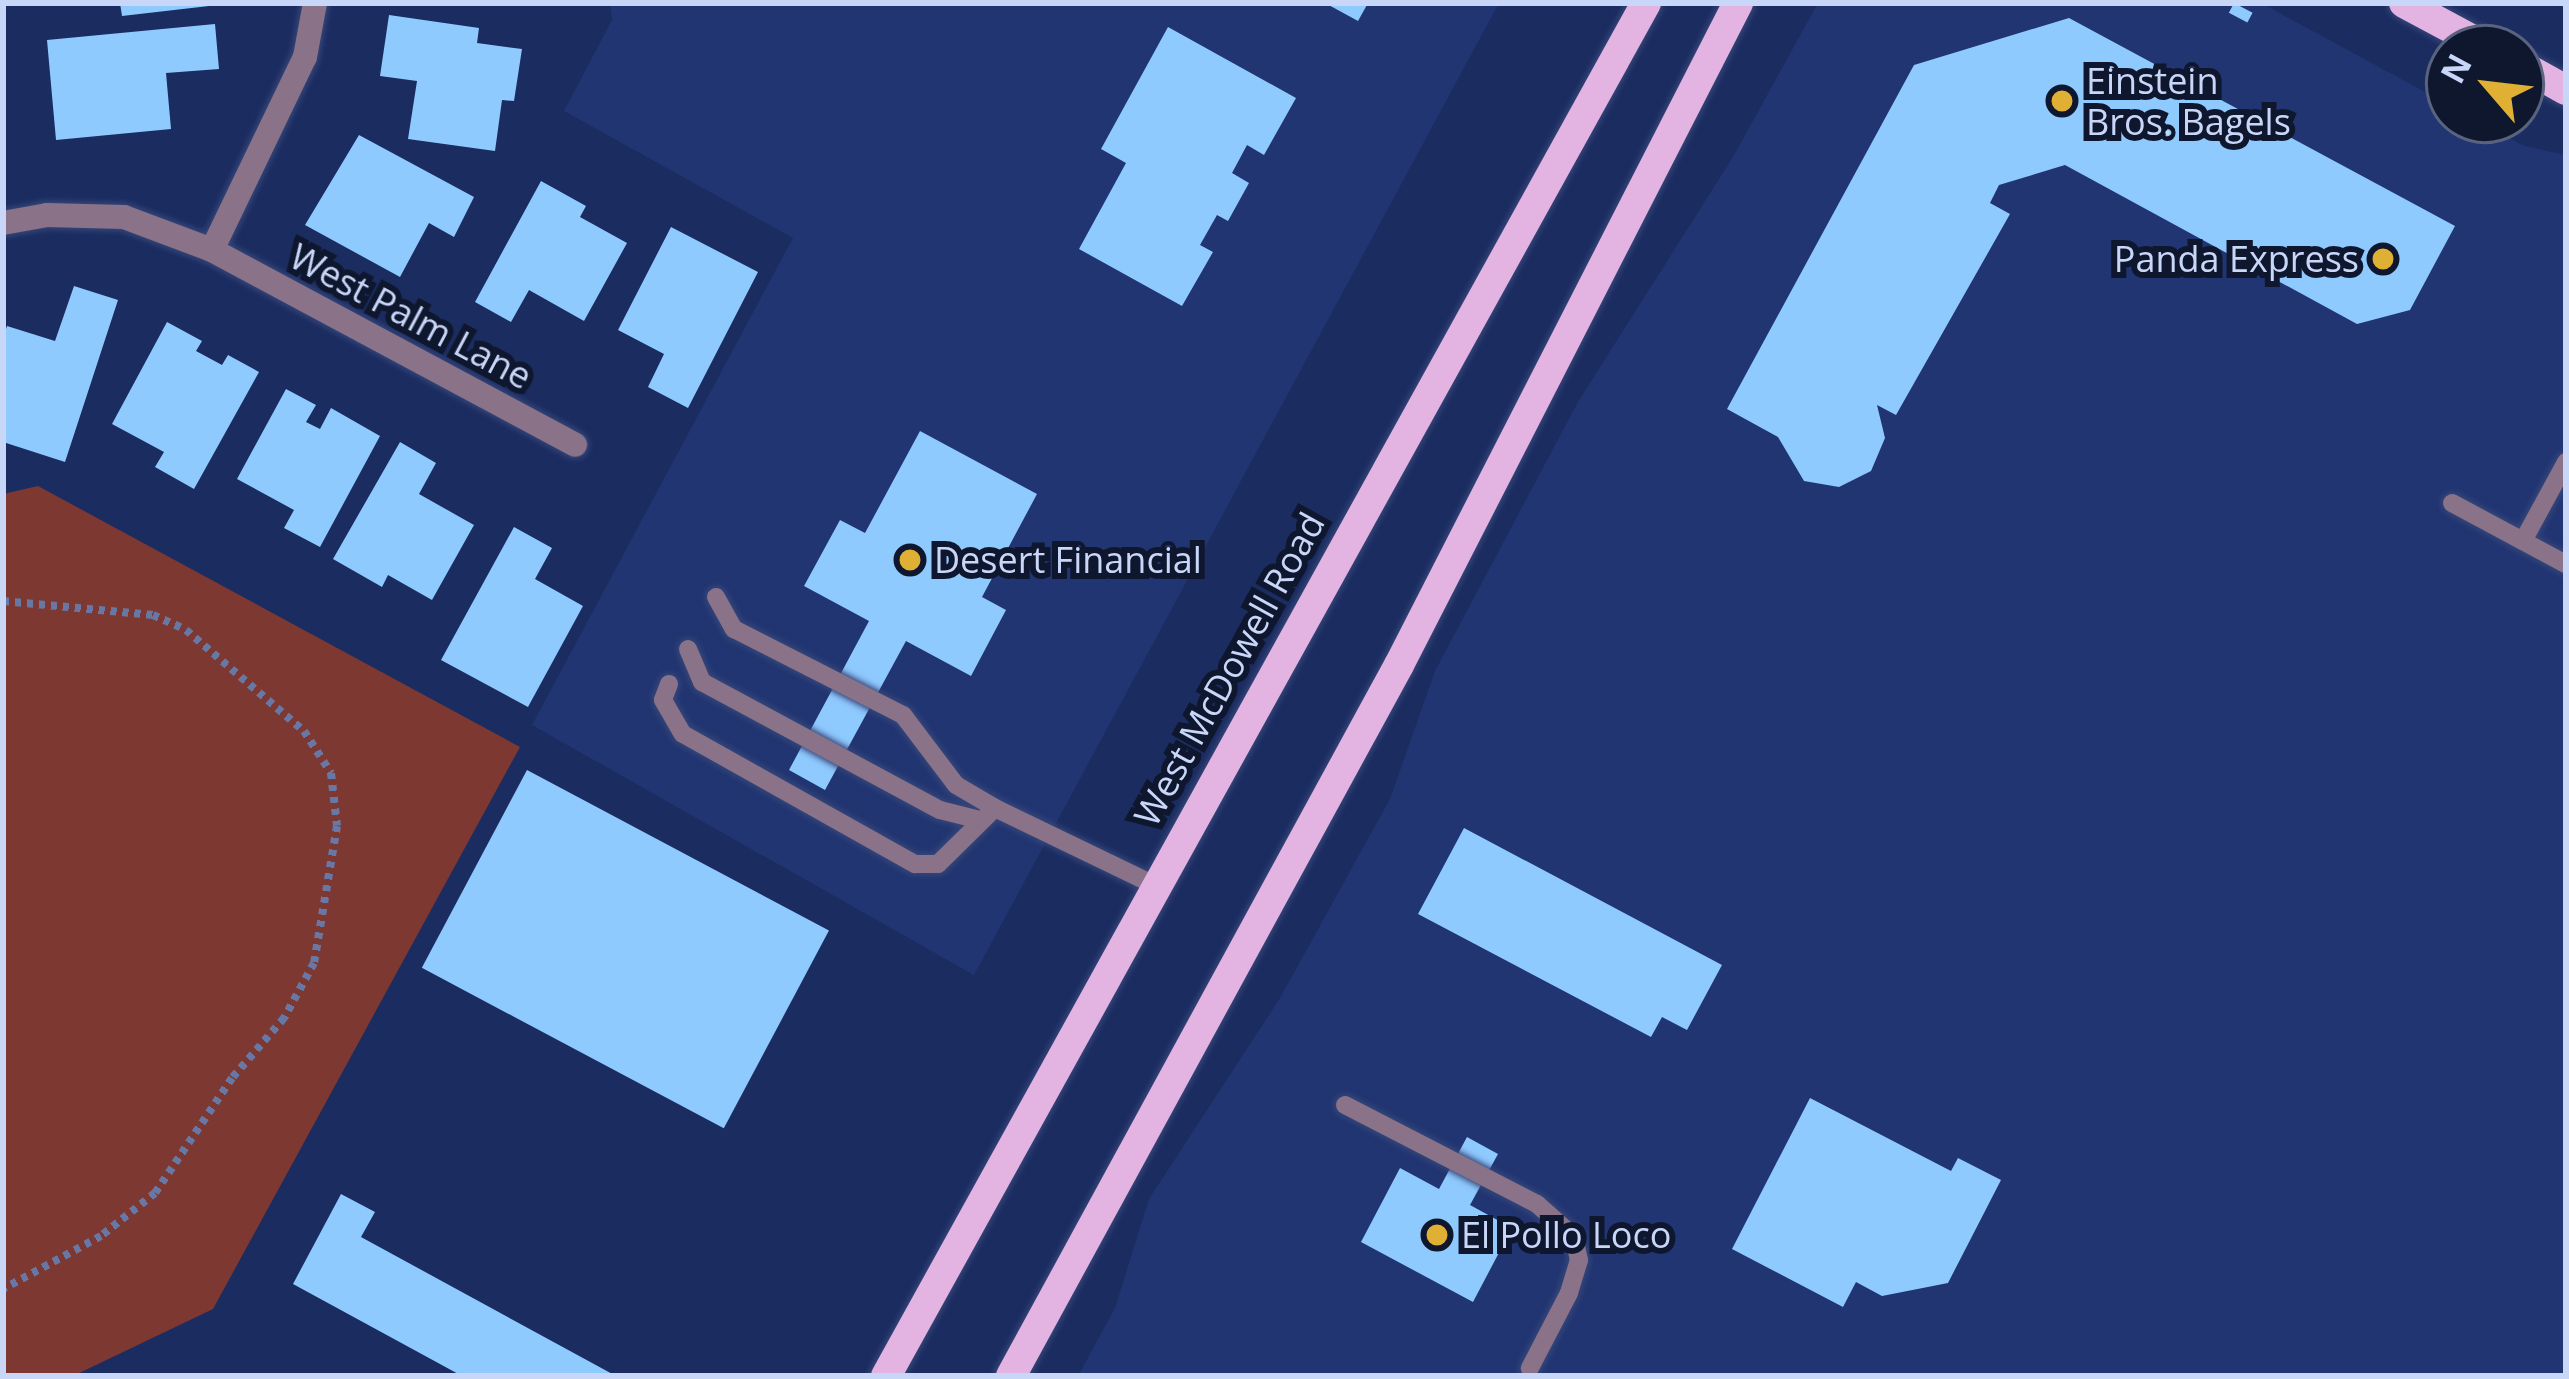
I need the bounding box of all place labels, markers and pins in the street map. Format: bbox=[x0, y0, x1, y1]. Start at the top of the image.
place label: Einstein Bros. Bagels bbox=[2086, 58, 2291, 143]
marker: Einstein Bros. Bagels bbox=[2049, 88, 2075, 114]
place label: Panda Express bbox=[2114, 237, 2359, 281]
marker: Panda Express bbox=[2370, 246, 2396, 272]
place label: Desert Financial bbox=[934, 538, 1202, 582]
marker: Desert Financial bbox=[897, 547, 923, 573]
place label: El Pollo Loco bbox=[1461, 1213, 1671, 1257]
marker: El Pollo Loco bbox=[1424, 1222, 1450, 1248]

